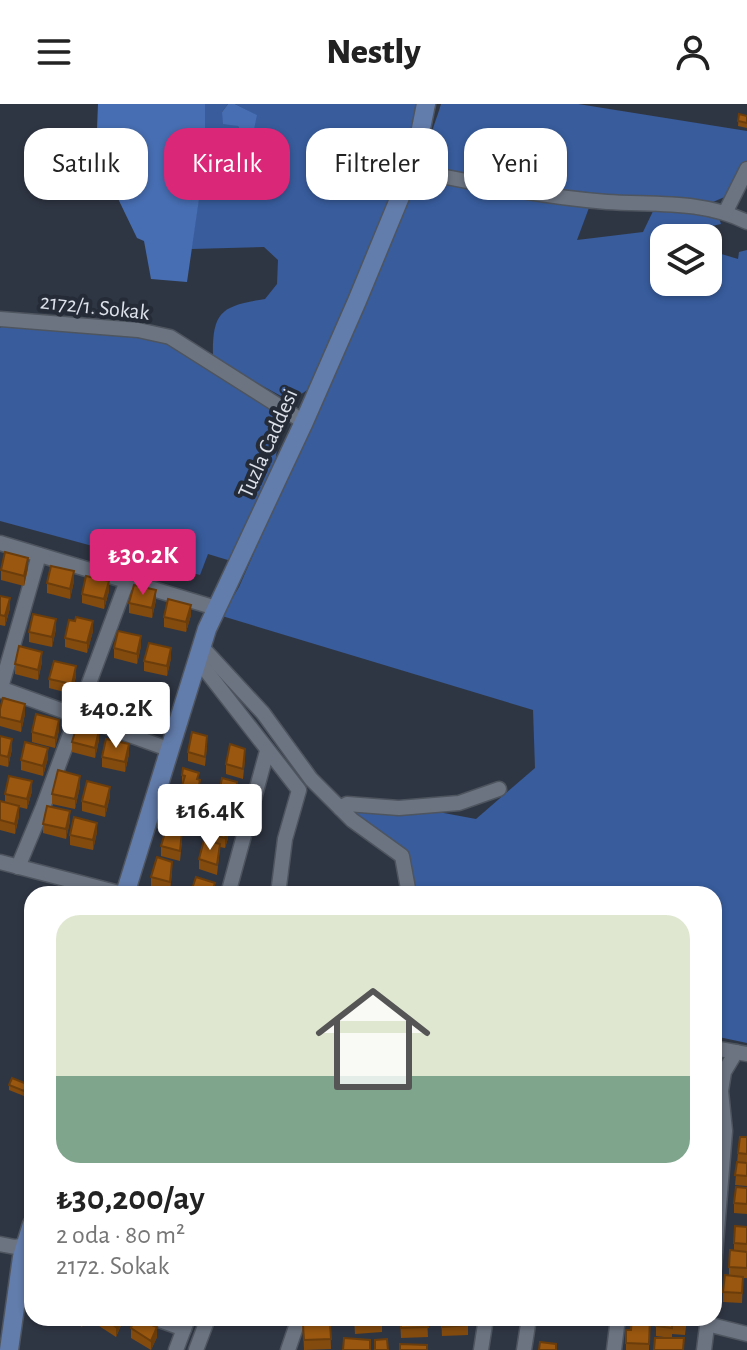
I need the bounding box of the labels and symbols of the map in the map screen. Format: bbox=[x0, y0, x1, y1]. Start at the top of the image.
street label: 2172/1. Sokak bbox=[39, 290, 151, 324]
street label: Tuzla Caddesi bbox=[234, 386, 302, 501]
pin: ₺30.2K bbox=[78, 529, 208, 597]
pin: ₺40.2K bbox=[51, 682, 181, 750]
pin: ₺16.4K bbox=[145, 784, 275, 852]

